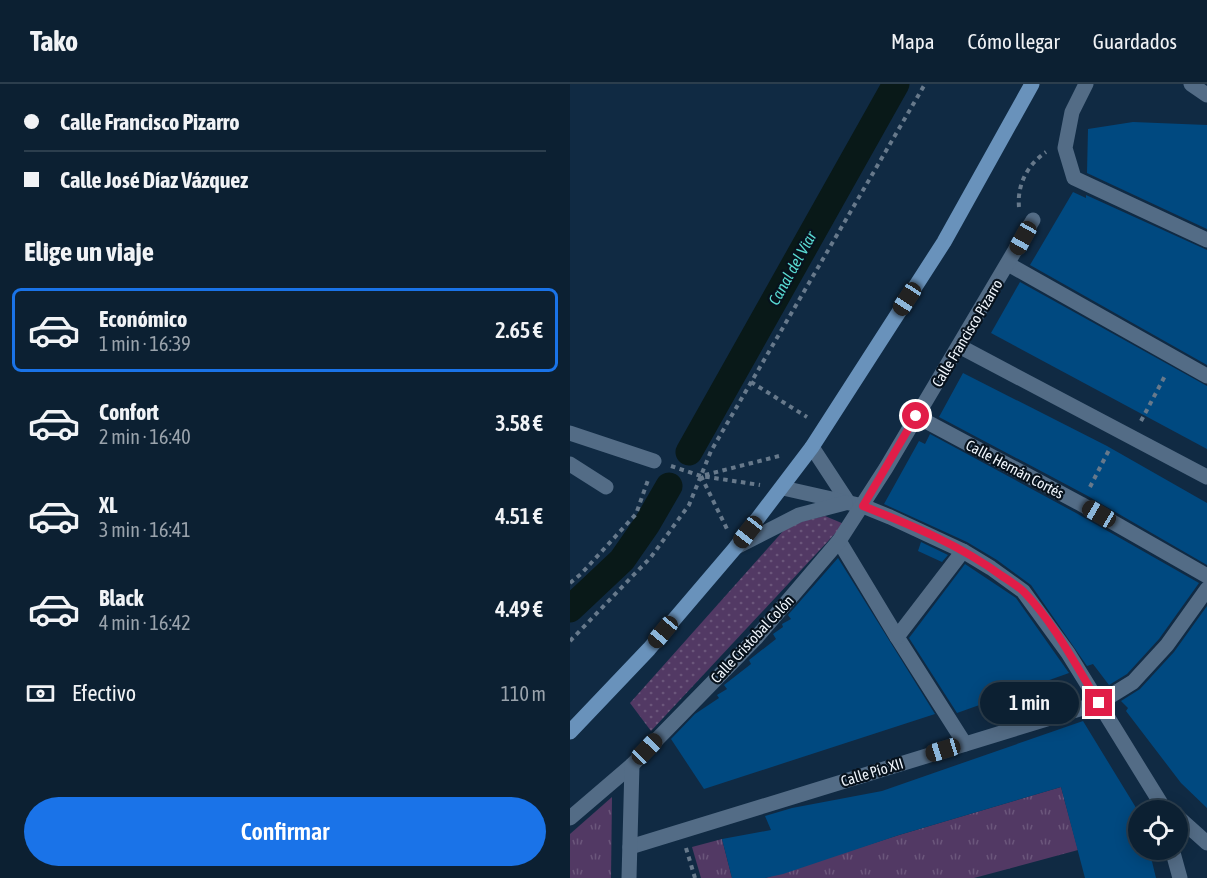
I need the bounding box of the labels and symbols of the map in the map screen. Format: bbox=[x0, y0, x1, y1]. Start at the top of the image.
car bbox=[1006, 218, 1040, 258]
water label: Canal del Viar bbox=[764, 227, 820, 308]
street label: Calle Francisco Pizarro bbox=[928, 276, 1006, 390]
car bbox=[890, 279, 924, 319]
route start bbox=[902, 402, 929, 429]
street label: Calle Hernán Cortés bbox=[963, 436, 1067, 502]
car bbox=[1079, 497, 1119, 531]
car bbox=[730, 512, 766, 552]
street label: Calle Cristobal Colón bbox=[707, 592, 797, 686]
car bbox=[645, 612, 681, 652]
callout: 1 min bbox=[979, 682, 1078, 724]
route end bbox=[1085, 689, 1112, 716]
car bbox=[628, 730, 666, 768]
car bbox=[923, 736, 963, 764]
street label: Calle Pío XII bbox=[839, 754, 905, 790]

